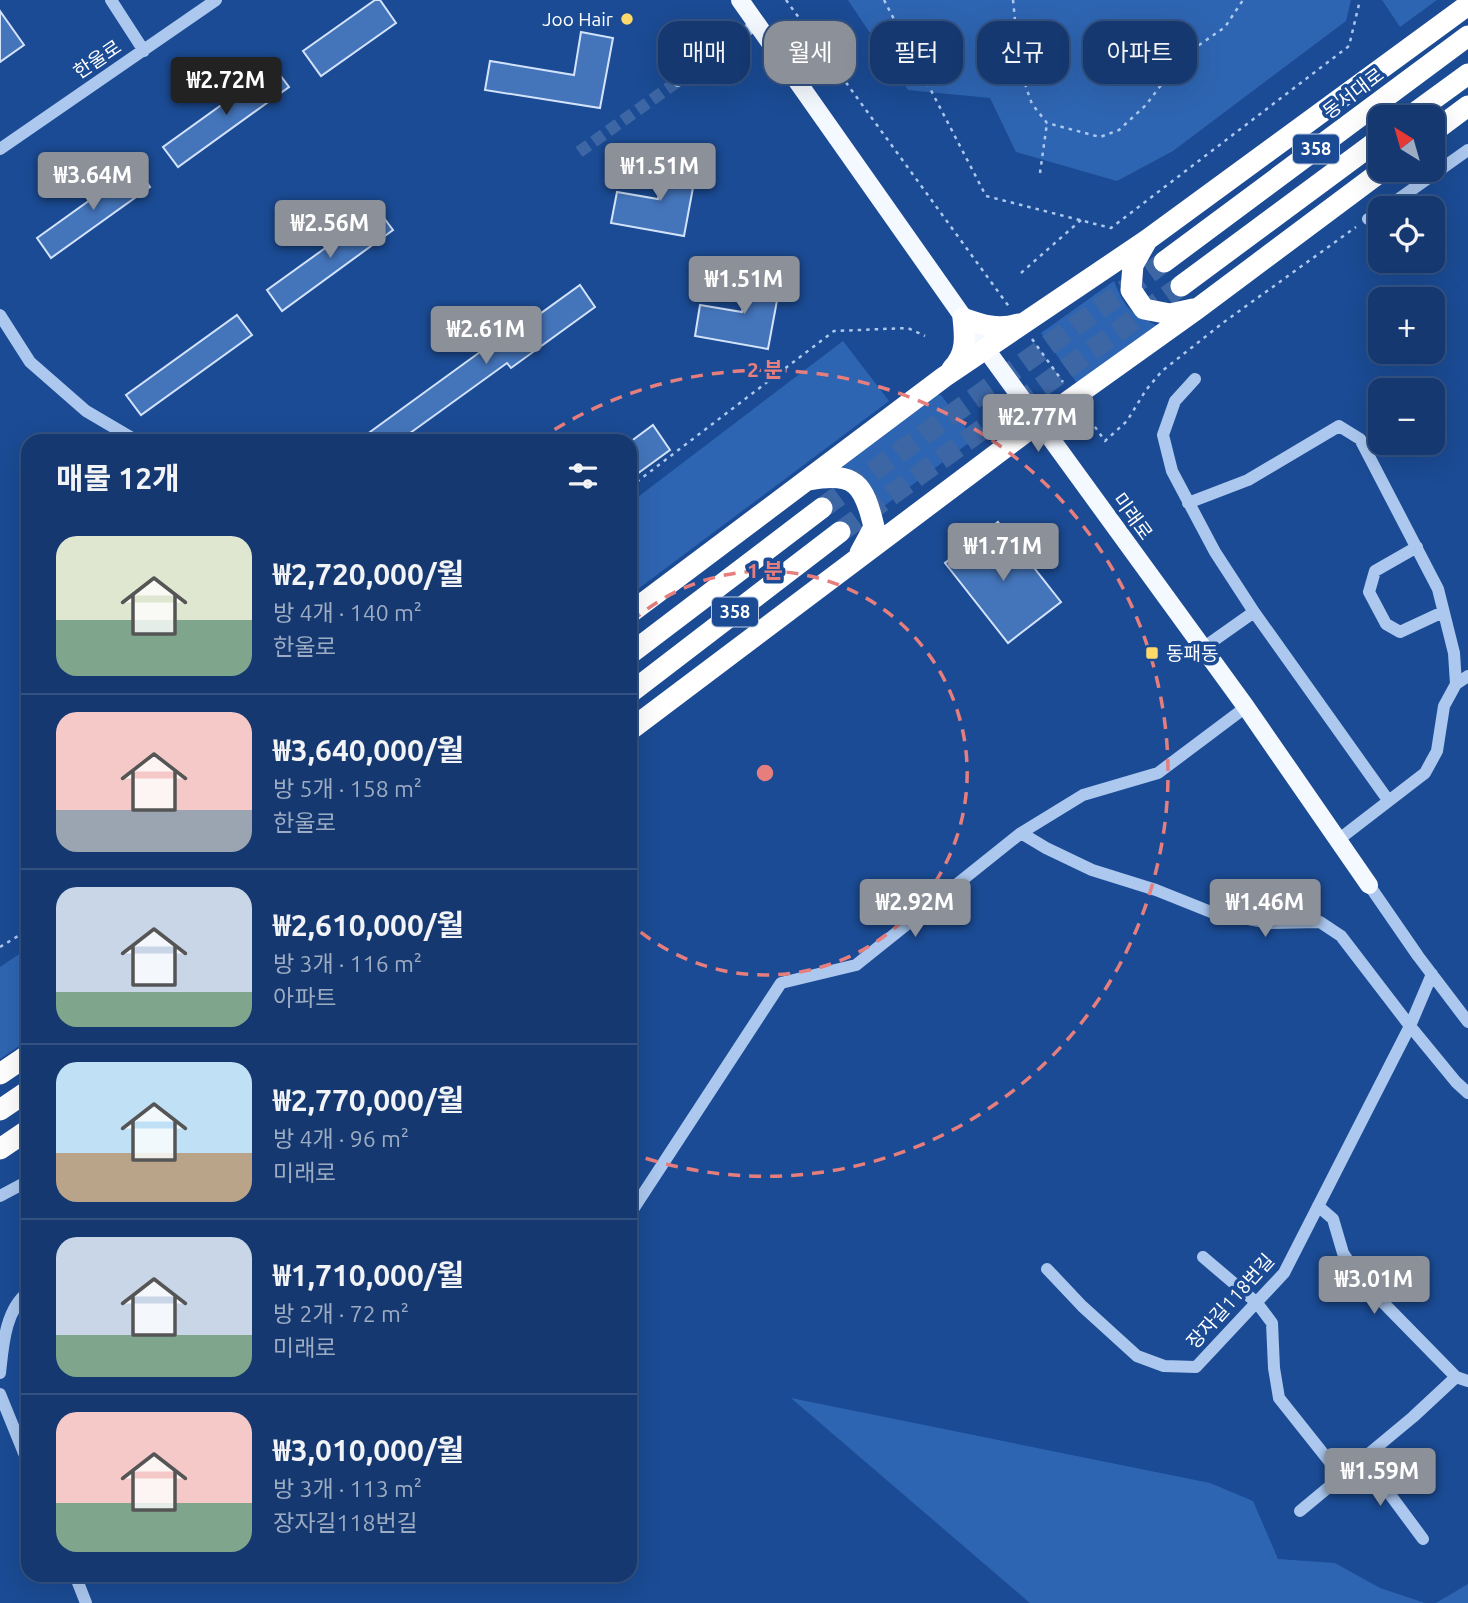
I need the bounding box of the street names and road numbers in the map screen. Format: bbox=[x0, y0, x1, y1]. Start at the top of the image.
street label: 한울로 bbox=[69, 35, 125, 83]
street label: 동서대로 bbox=[1318, 63, 1388, 123]
road number: 358 bbox=[1293, 134, 1339, 164]
street label: 미래로 bbox=[1109, 488, 1157, 544]
road number: 358 bbox=[712, 598, 758, 626]
street label: 장자길118번길 bbox=[1182, 1249, 1278, 1353]

